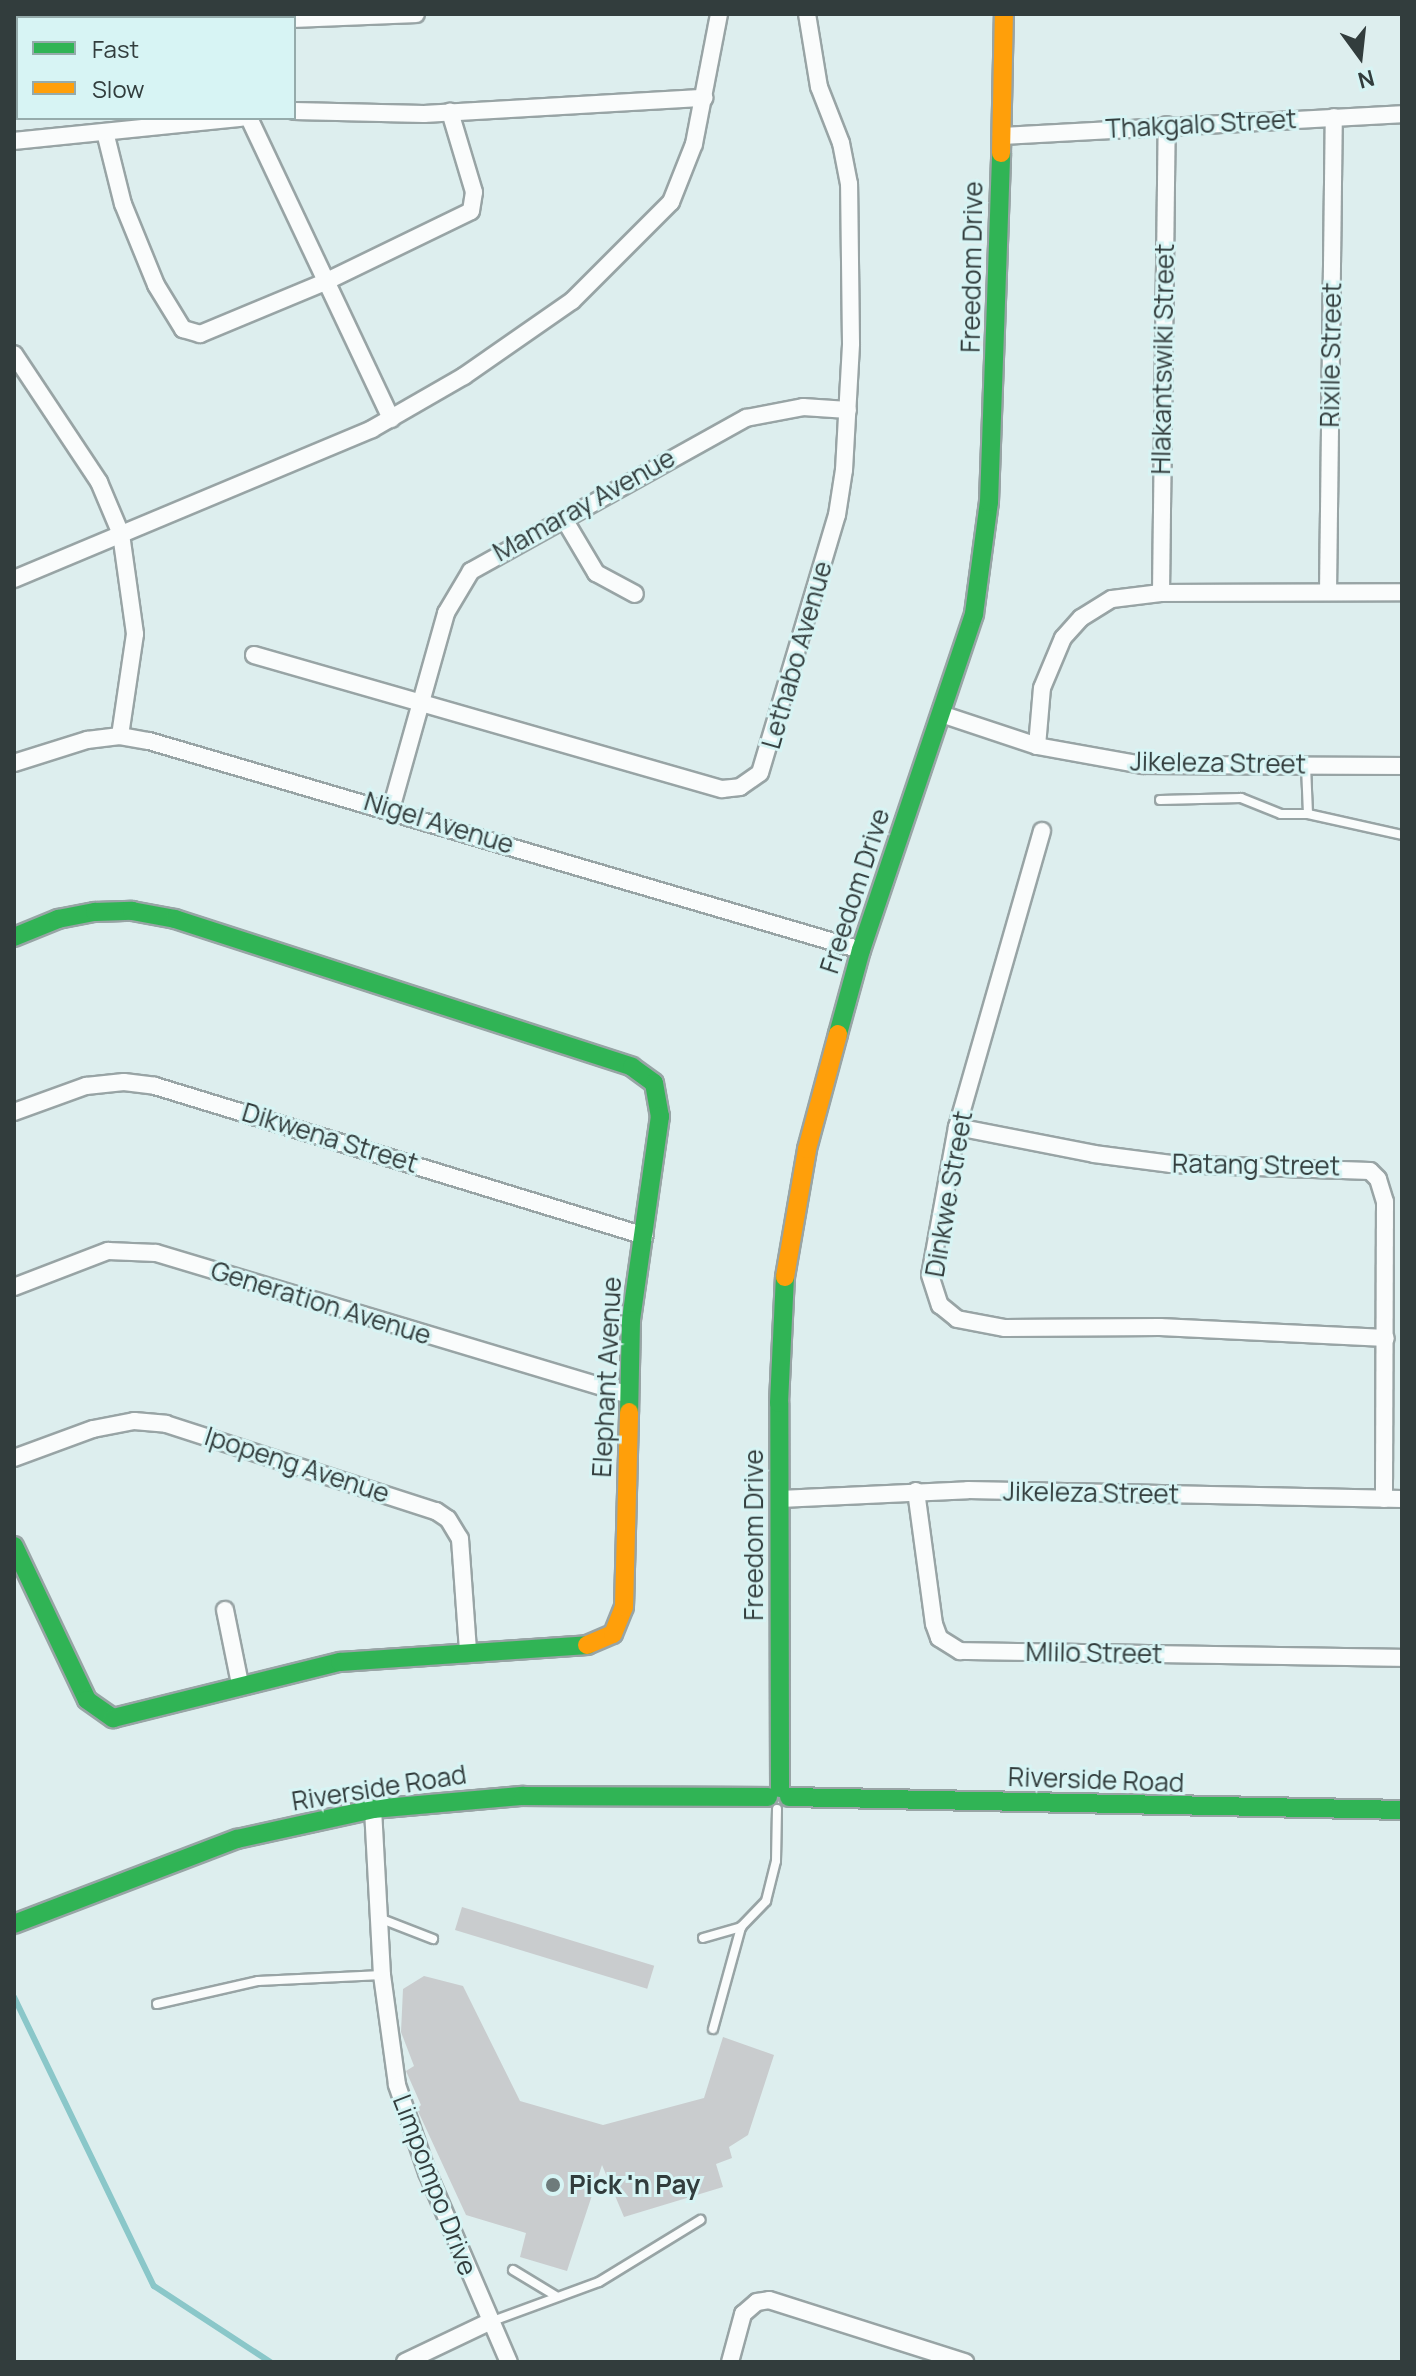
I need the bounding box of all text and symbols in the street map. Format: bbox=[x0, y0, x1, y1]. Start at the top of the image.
legend bbox=[16, 16, 296, 120]
north arrow bbox=[1320, 16, 1400, 96]
text: Fast bbox=[92, 32, 139, 65]
text: N bbox=[1355, 63, 1378, 96]
text: Slow bbox=[92, 72, 145, 105]
street label: Thakgalo Street bbox=[1105, 103, 1297, 145]
street label: Freedom Drive bbox=[955, 181, 989, 353]
street label: Hlakantswiki Street bbox=[1145, 243, 1181, 475]
street label: Rixile Street bbox=[1314, 282, 1348, 428]
street label: Mamaray Avenue bbox=[488, 442, 680, 568]
street label: Lethabo Avenue bbox=[755, 558, 839, 752]
street label: Jikeleza Street bbox=[1130, 746, 1306, 780]
street label: Nigel Avenue bbox=[360, 785, 518, 861]
street label: Freedom Drive bbox=[814, 805, 896, 977]
street label: Dikwena Street bbox=[238, 1096, 422, 1180]
street label: Dinkwe Street bbox=[919, 1109, 979, 1279]
street label: Ratang Street bbox=[1172, 1148, 1340, 1182]
street label: Generation Avenue bbox=[207, 1255, 435, 1351]
street label: Elephant Avenue bbox=[586, 1276, 628, 1478]
street label: Ipopeng Avenue bbox=[201, 1420, 393, 1510]
street label: Freedom Drive bbox=[738, 1449, 770, 1621]
street label: Jikeleza Street bbox=[1003, 1476, 1179, 1510]
street label: Mlilo Street bbox=[1025, 1636, 1163, 1670]
street label: Riverside Road bbox=[289, 1759, 469, 1817]
street label: Riverside Road bbox=[1007, 1761, 1185, 1799]
street label: Limpompo Drive bbox=[386, 2090, 484, 2280]
place label: Pick 'n Pay bbox=[569, 2169, 700, 2201]
marker: Pick 'n Pay bbox=[544, 2176, 562, 2194]

